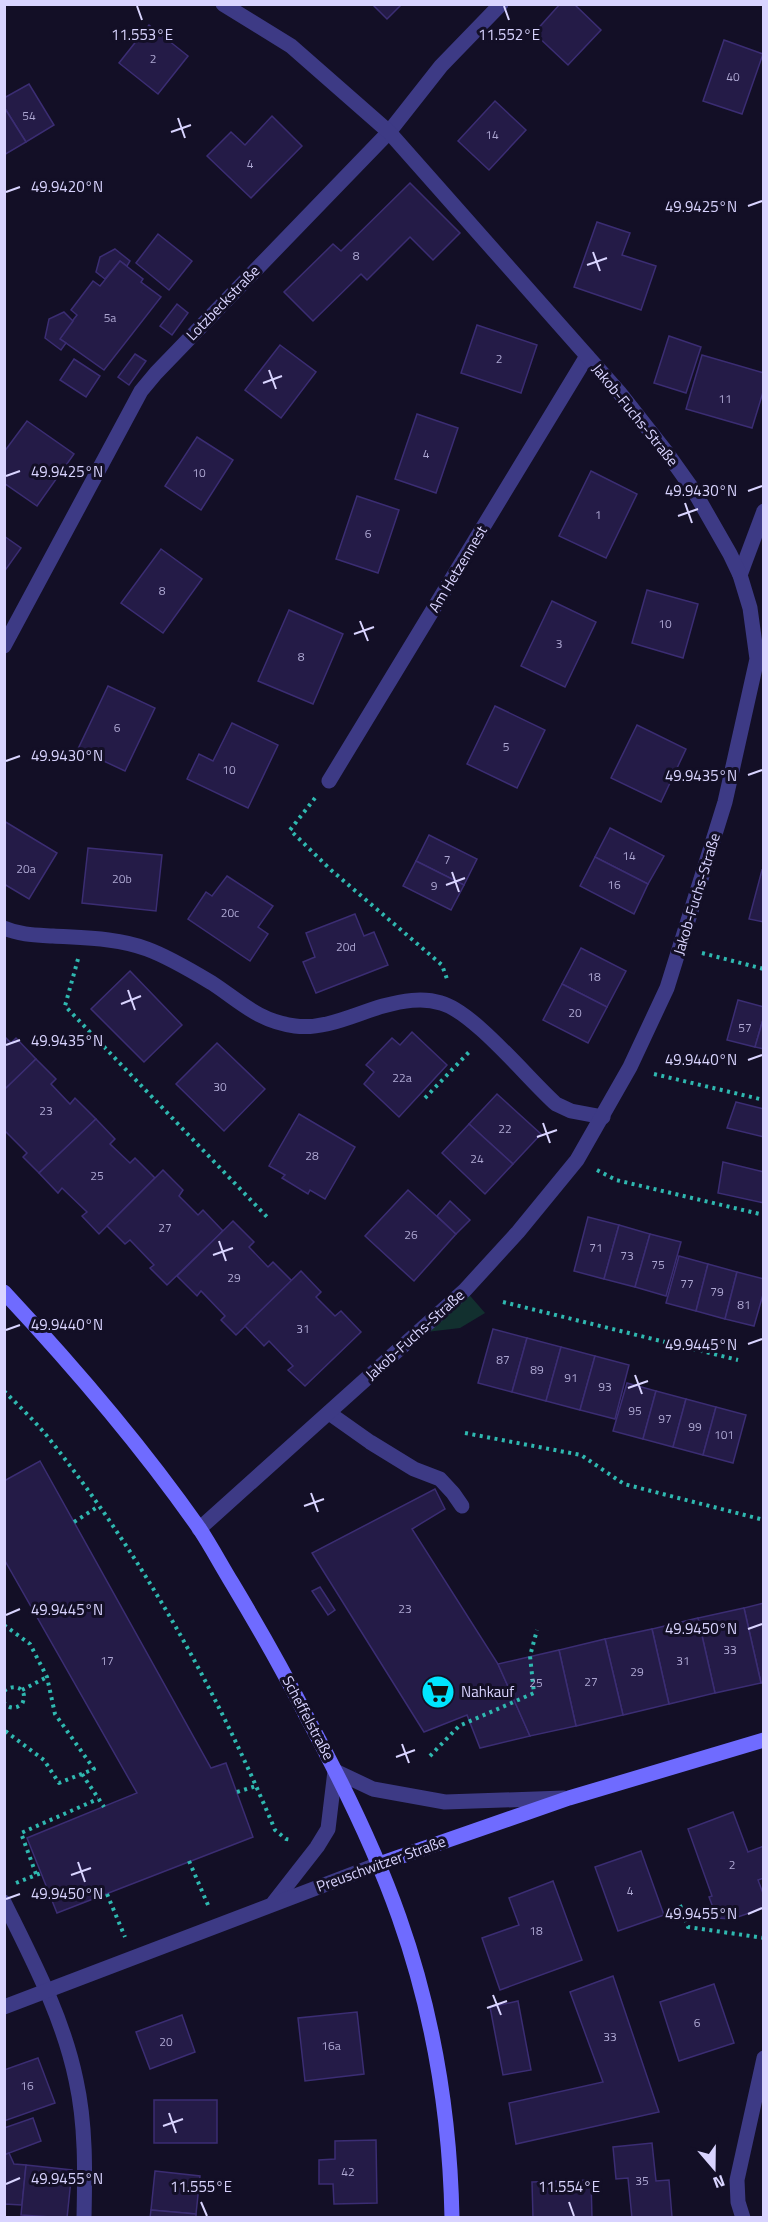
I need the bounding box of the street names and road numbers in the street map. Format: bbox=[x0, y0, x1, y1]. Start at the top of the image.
street label: Lotzbeckstraße bbox=[181, 260, 265, 346]
street label: Jakob-Fuchs-Straße bbox=[587, 358, 684, 471]
street label: Am Hetzennest bbox=[423, 520, 493, 617]
street label: Jakob-Fuchs-Straße bbox=[667, 830, 726, 958]
street label: Jakob-Fuchs-Straße bbox=[360, 1284, 469, 1386]
street label: Scheffelstraße bbox=[277, 1672, 340, 1764]
street label: Preuschwitzer Straße bbox=[313, 1829, 449, 1898]

